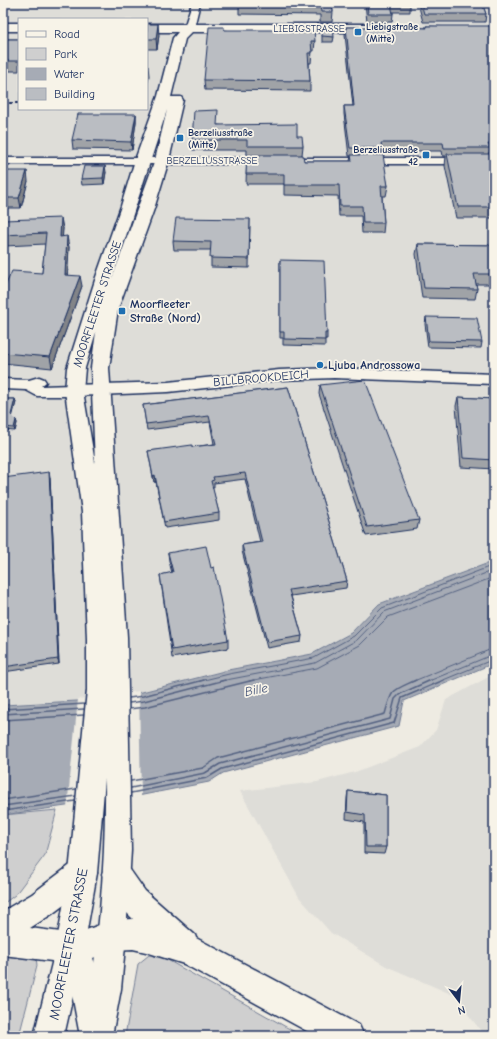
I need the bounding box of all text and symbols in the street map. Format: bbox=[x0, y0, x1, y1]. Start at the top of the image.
legend bbox=[18, 18, 148, 110]
place label: Liebigstraße (Mitte) bbox=[366, 21, 418, 45]
street label: LIEBIGSTRASSE bbox=[273, 23, 345, 35]
text: Road bbox=[54, 27, 80, 41]
marker: Liebigstraße (Mitte) bbox=[353, 27, 363, 37]
text: Park bbox=[54, 47, 77, 61]
text: Water bbox=[54, 67, 84, 81]
text: Building bbox=[54, 87, 95, 101]
place label: Berzeliusstraße (Mitte) bbox=[188, 127, 253, 151]
marker: Berzeliusstraße (Mitte) bbox=[175, 133, 185, 143]
place label: Berzeliusstraße 42 bbox=[353, 144, 418, 168]
marker: Berzeliusstraße 42 bbox=[421, 150, 431, 160]
street label: BERZELIUSSTRASSE bbox=[167, 155, 257, 167]
street label: MOORFLEETER STRASSE bbox=[70, 239, 124, 369]
place label: Moorfleeter Straße (Nord) bbox=[130, 297, 201, 325]
marker: Moorfleeter Straße (Nord) bbox=[117, 306, 127, 316]
place label: Ljuba Androssowa bbox=[328, 358, 420, 372]
marker: Ljuba Androssowa bbox=[315, 360, 325, 370]
street label: BILLBROOKDEICH bbox=[213, 367, 309, 389]
water label: Bille bbox=[243, 680, 269, 699]
street label: MOORFLEETER STRASSE bbox=[45, 867, 92, 1021]
north arrow bbox=[439, 981, 479, 1021]
text: N bbox=[456, 1003, 467, 1017]

